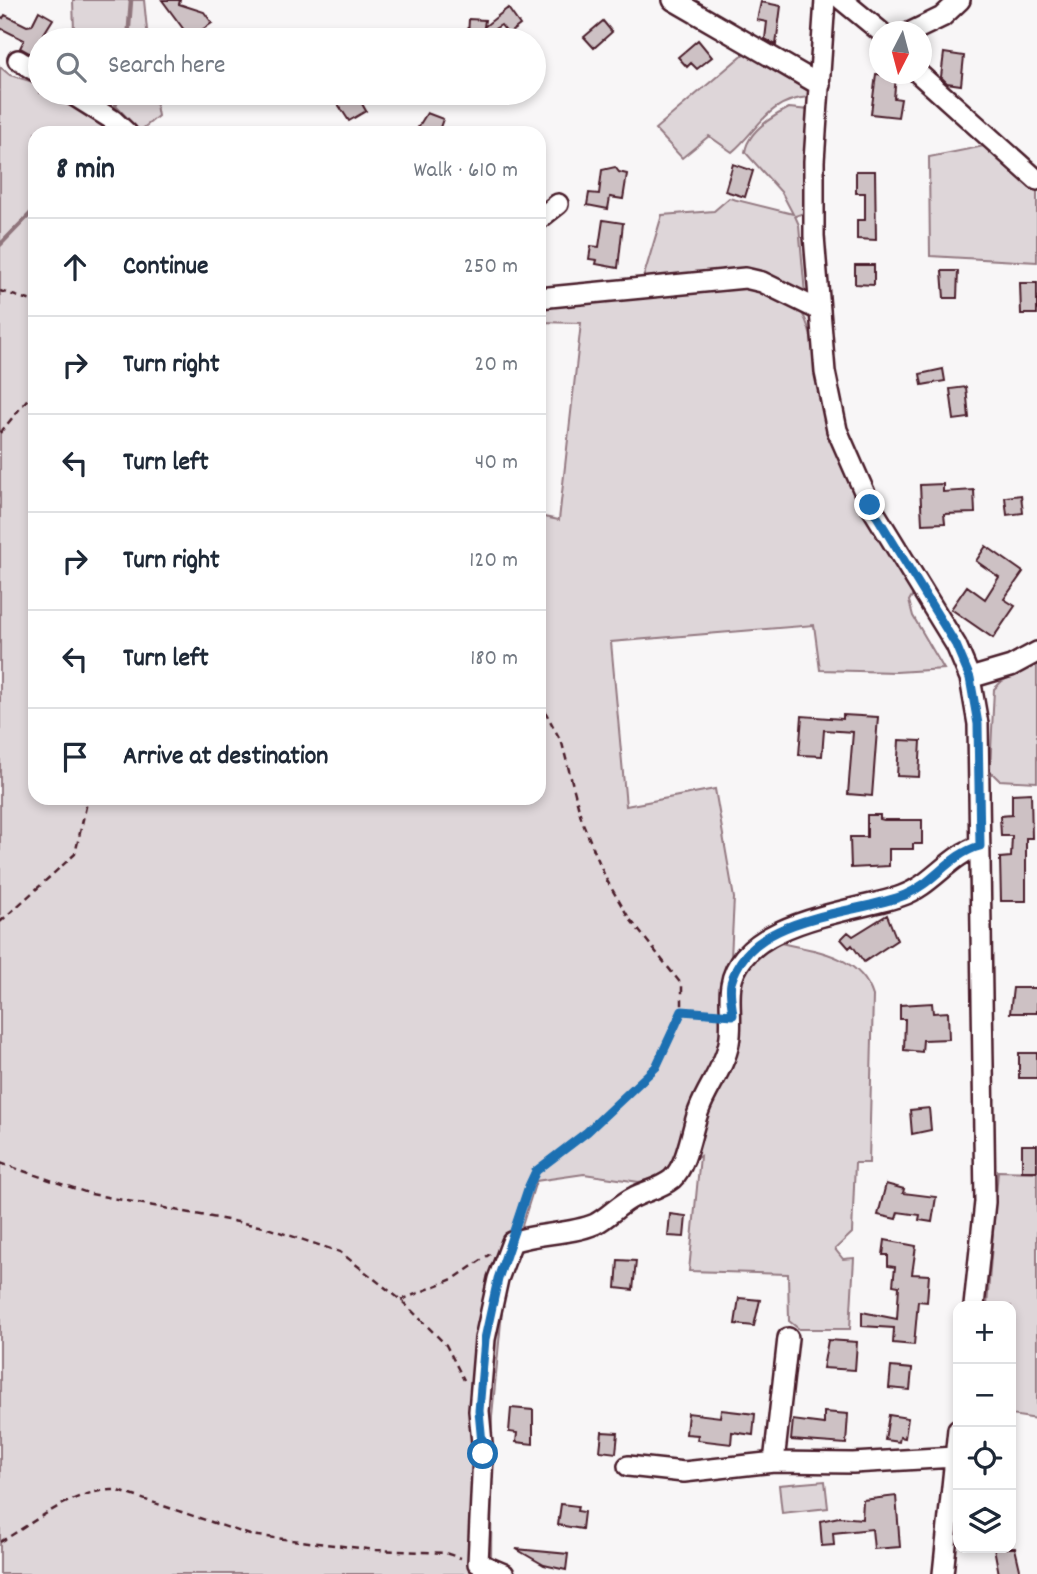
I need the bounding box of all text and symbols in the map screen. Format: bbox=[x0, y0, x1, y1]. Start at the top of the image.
north arrow bbox=[869, 21, 932, 84]
search box bbox=[28, 28, 546, 105]
icon: search bbox=[52, 48, 90, 86]
text: Search here bbox=[108, 48, 226, 85]
text: 8 min bbox=[56, 150, 115, 193]
text: Walk · 610 m bbox=[413, 155, 518, 188]
icon: ahead bbox=[56, 248, 94, 286]
text: Continue bbox=[123, 249, 208, 286]
text: 250 m bbox=[464, 251, 518, 284]
icon: right bbox=[56, 346, 94, 384]
text: Turn right bbox=[123, 347, 220, 384]
text: 20 m bbox=[474, 349, 518, 382]
icon: left bbox=[56, 444, 94, 482]
text: Turn left bbox=[123, 445, 209, 482]
text: 40 m bbox=[475, 447, 518, 480]
route end bbox=[854, 489, 885, 520]
icon: right bbox=[56, 542, 94, 580]
text: Turn right bbox=[123, 543, 220, 580]
text: 120 m bbox=[469, 545, 518, 578]
icon: left bbox=[56, 640, 94, 678]
text: Turn left bbox=[123, 641, 209, 678]
text: 180 m bbox=[470, 643, 518, 676]
icon: arrive bbox=[56, 738, 94, 776]
text: Arrive at destination bbox=[123, 739, 328, 776]
map controls bbox=[953, 1301, 1016, 1553]
button: + bbox=[953, 1301, 1016, 1364]
button: − bbox=[953, 1364, 1016, 1427]
button: locate bbox=[953, 1427, 1016, 1490]
route start bbox=[467, 1438, 498, 1469]
button: layers bbox=[953, 1490, 1016, 1553]

